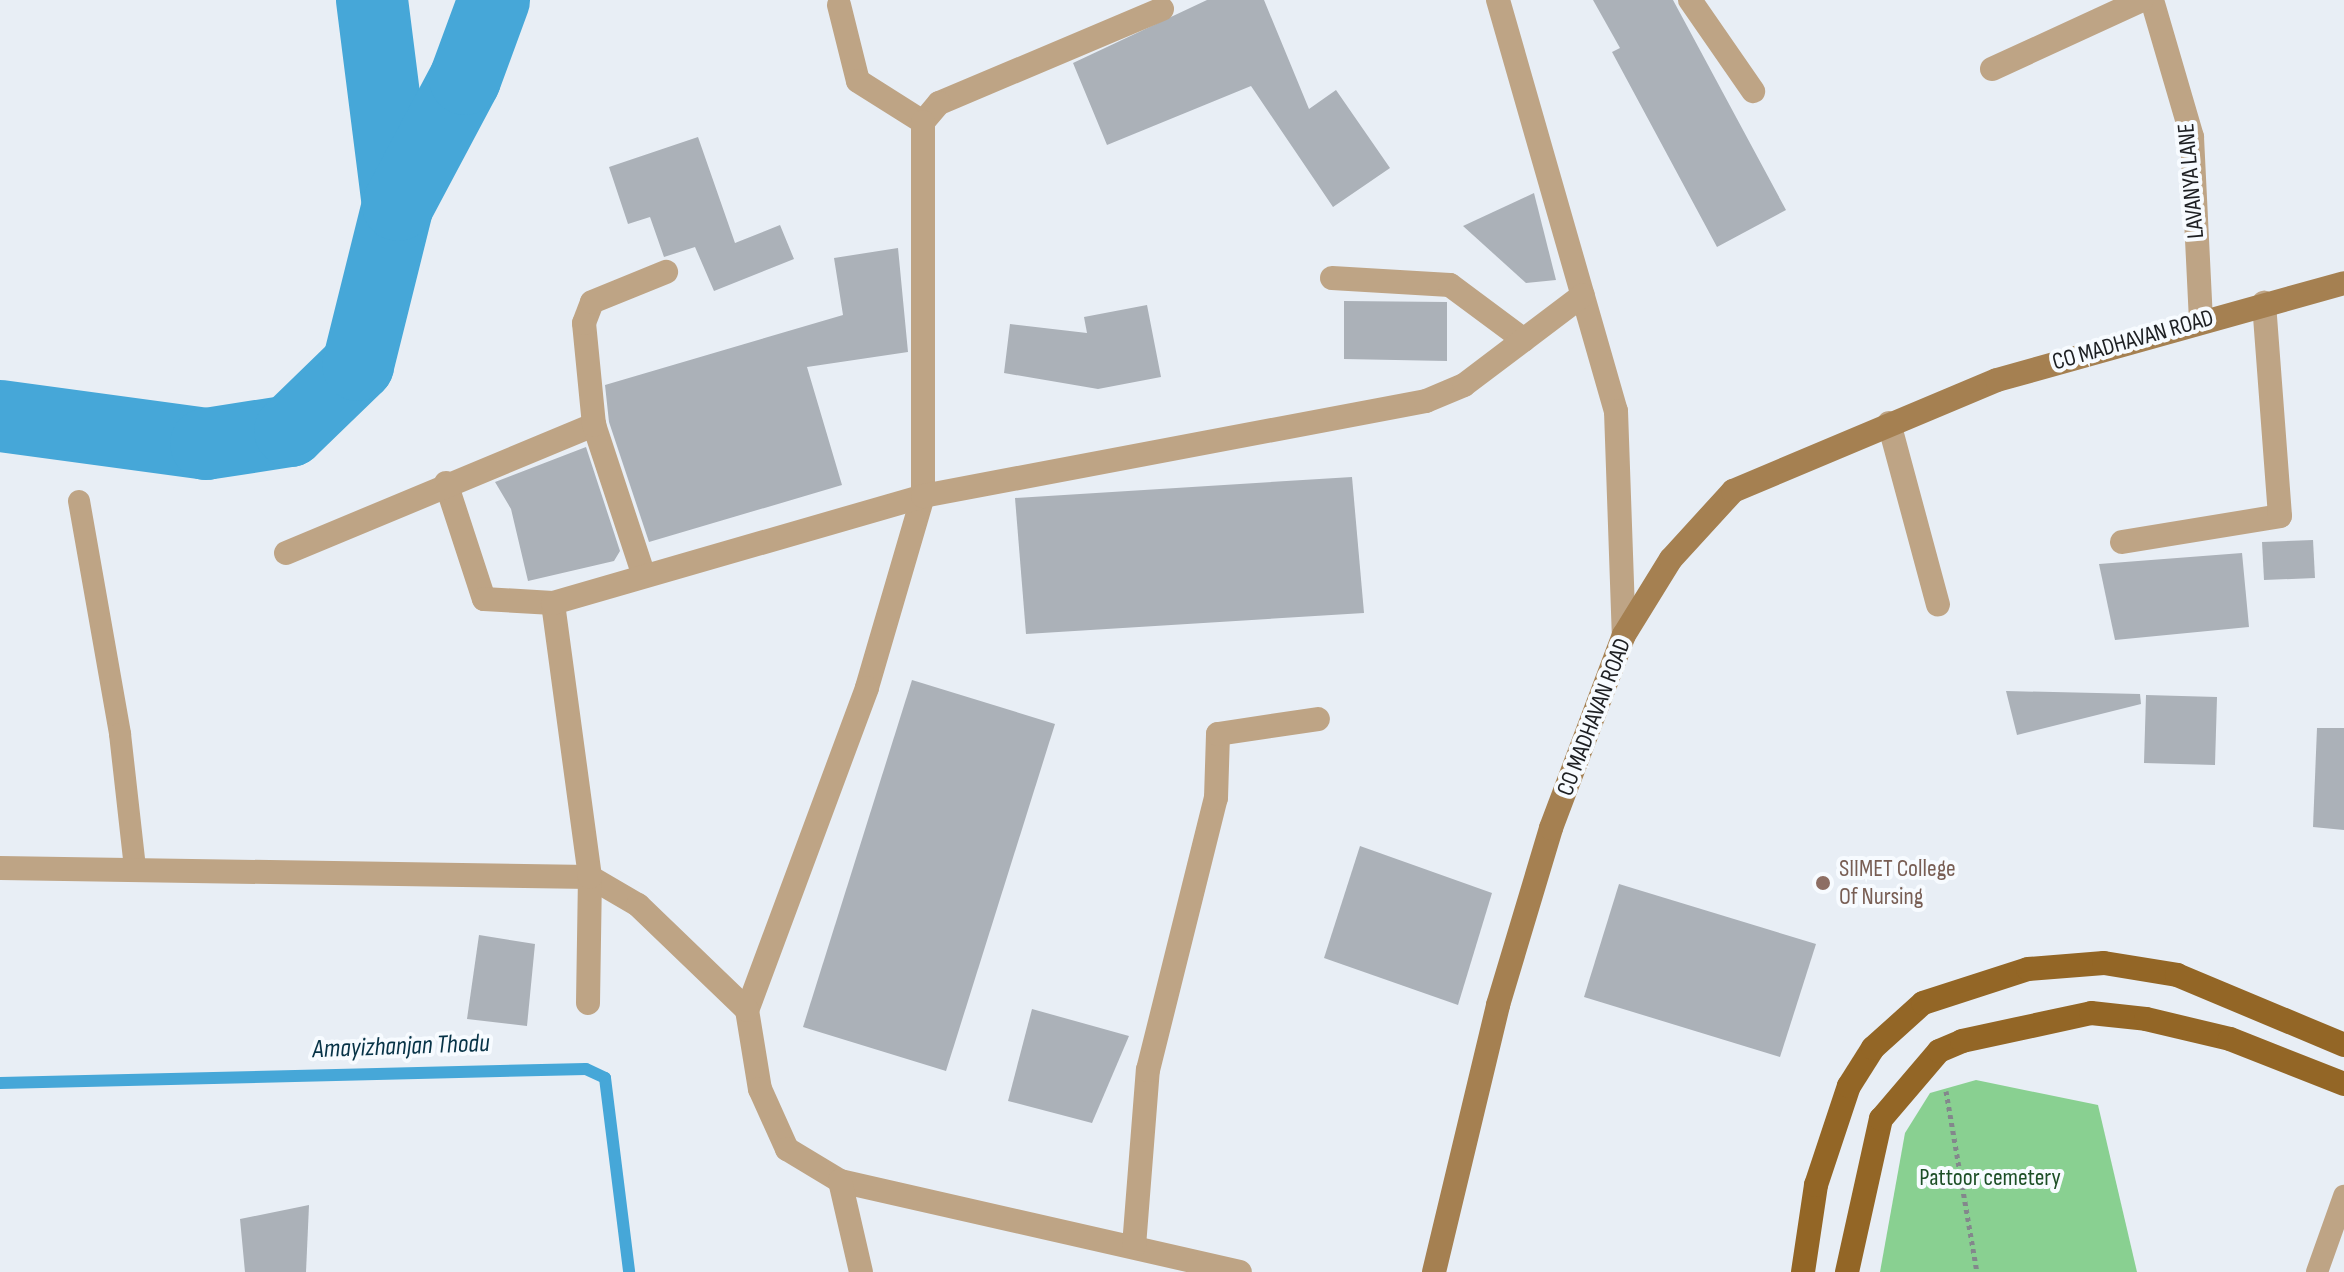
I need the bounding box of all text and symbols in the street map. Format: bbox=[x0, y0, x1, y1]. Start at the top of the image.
street label: LAVANYA LANE bbox=[2172, 122, 2210, 240]
street label: CO MADHAVAN ROAD bbox=[2049, 303, 2217, 377]
street label: CO MADHAVAN ROAD bbox=[1551, 634, 1637, 800]
place label: SIIMET College Of Nursing bbox=[1839, 855, 1956, 911]
marker: SIIMET College Of Nursing bbox=[1814, 874, 1832, 892]
water label: Amayizhanjan Thodu bbox=[312, 1028, 490, 1066]
park label: Pattoor cemetery bbox=[1919, 1164, 2061, 1192]

